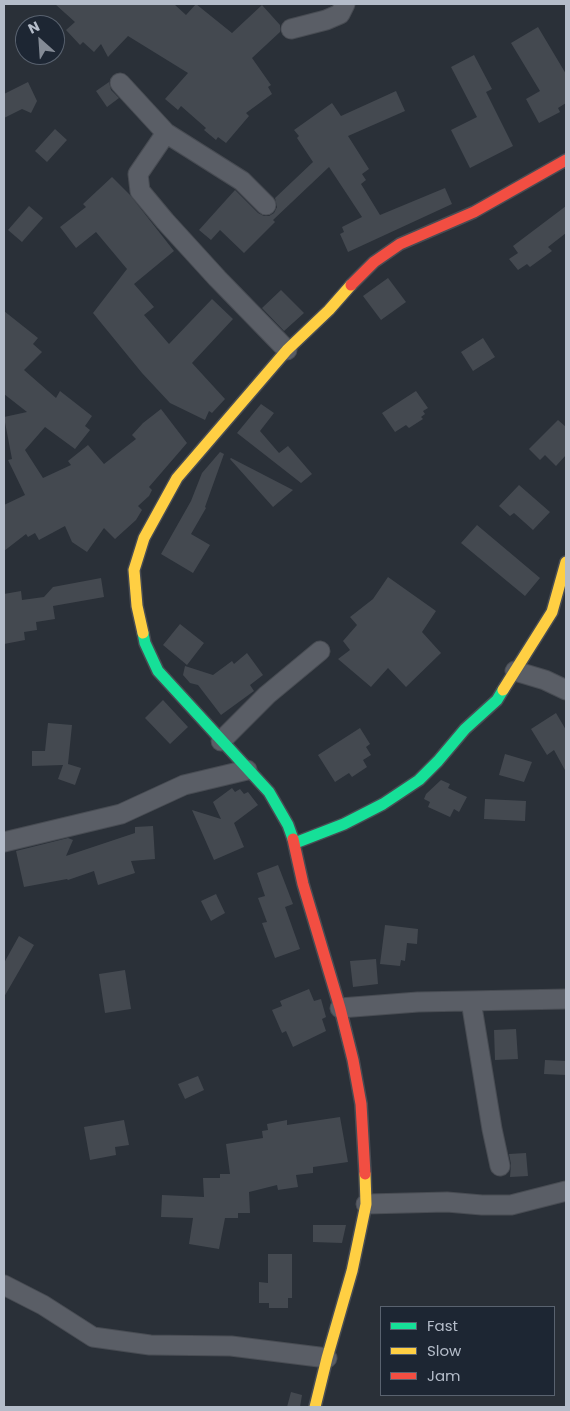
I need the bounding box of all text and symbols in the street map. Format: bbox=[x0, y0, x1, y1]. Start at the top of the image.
north arrow bbox=[15, 15, 65, 65]
text: N bbox=[25, 16, 43, 39]
legend bbox=[380, 1306, 555, 1396]
text: Fast bbox=[427, 1315, 458, 1336]
text: Slow bbox=[427, 1340, 461, 1361]
text: Jam bbox=[427, 1365, 461, 1386]

